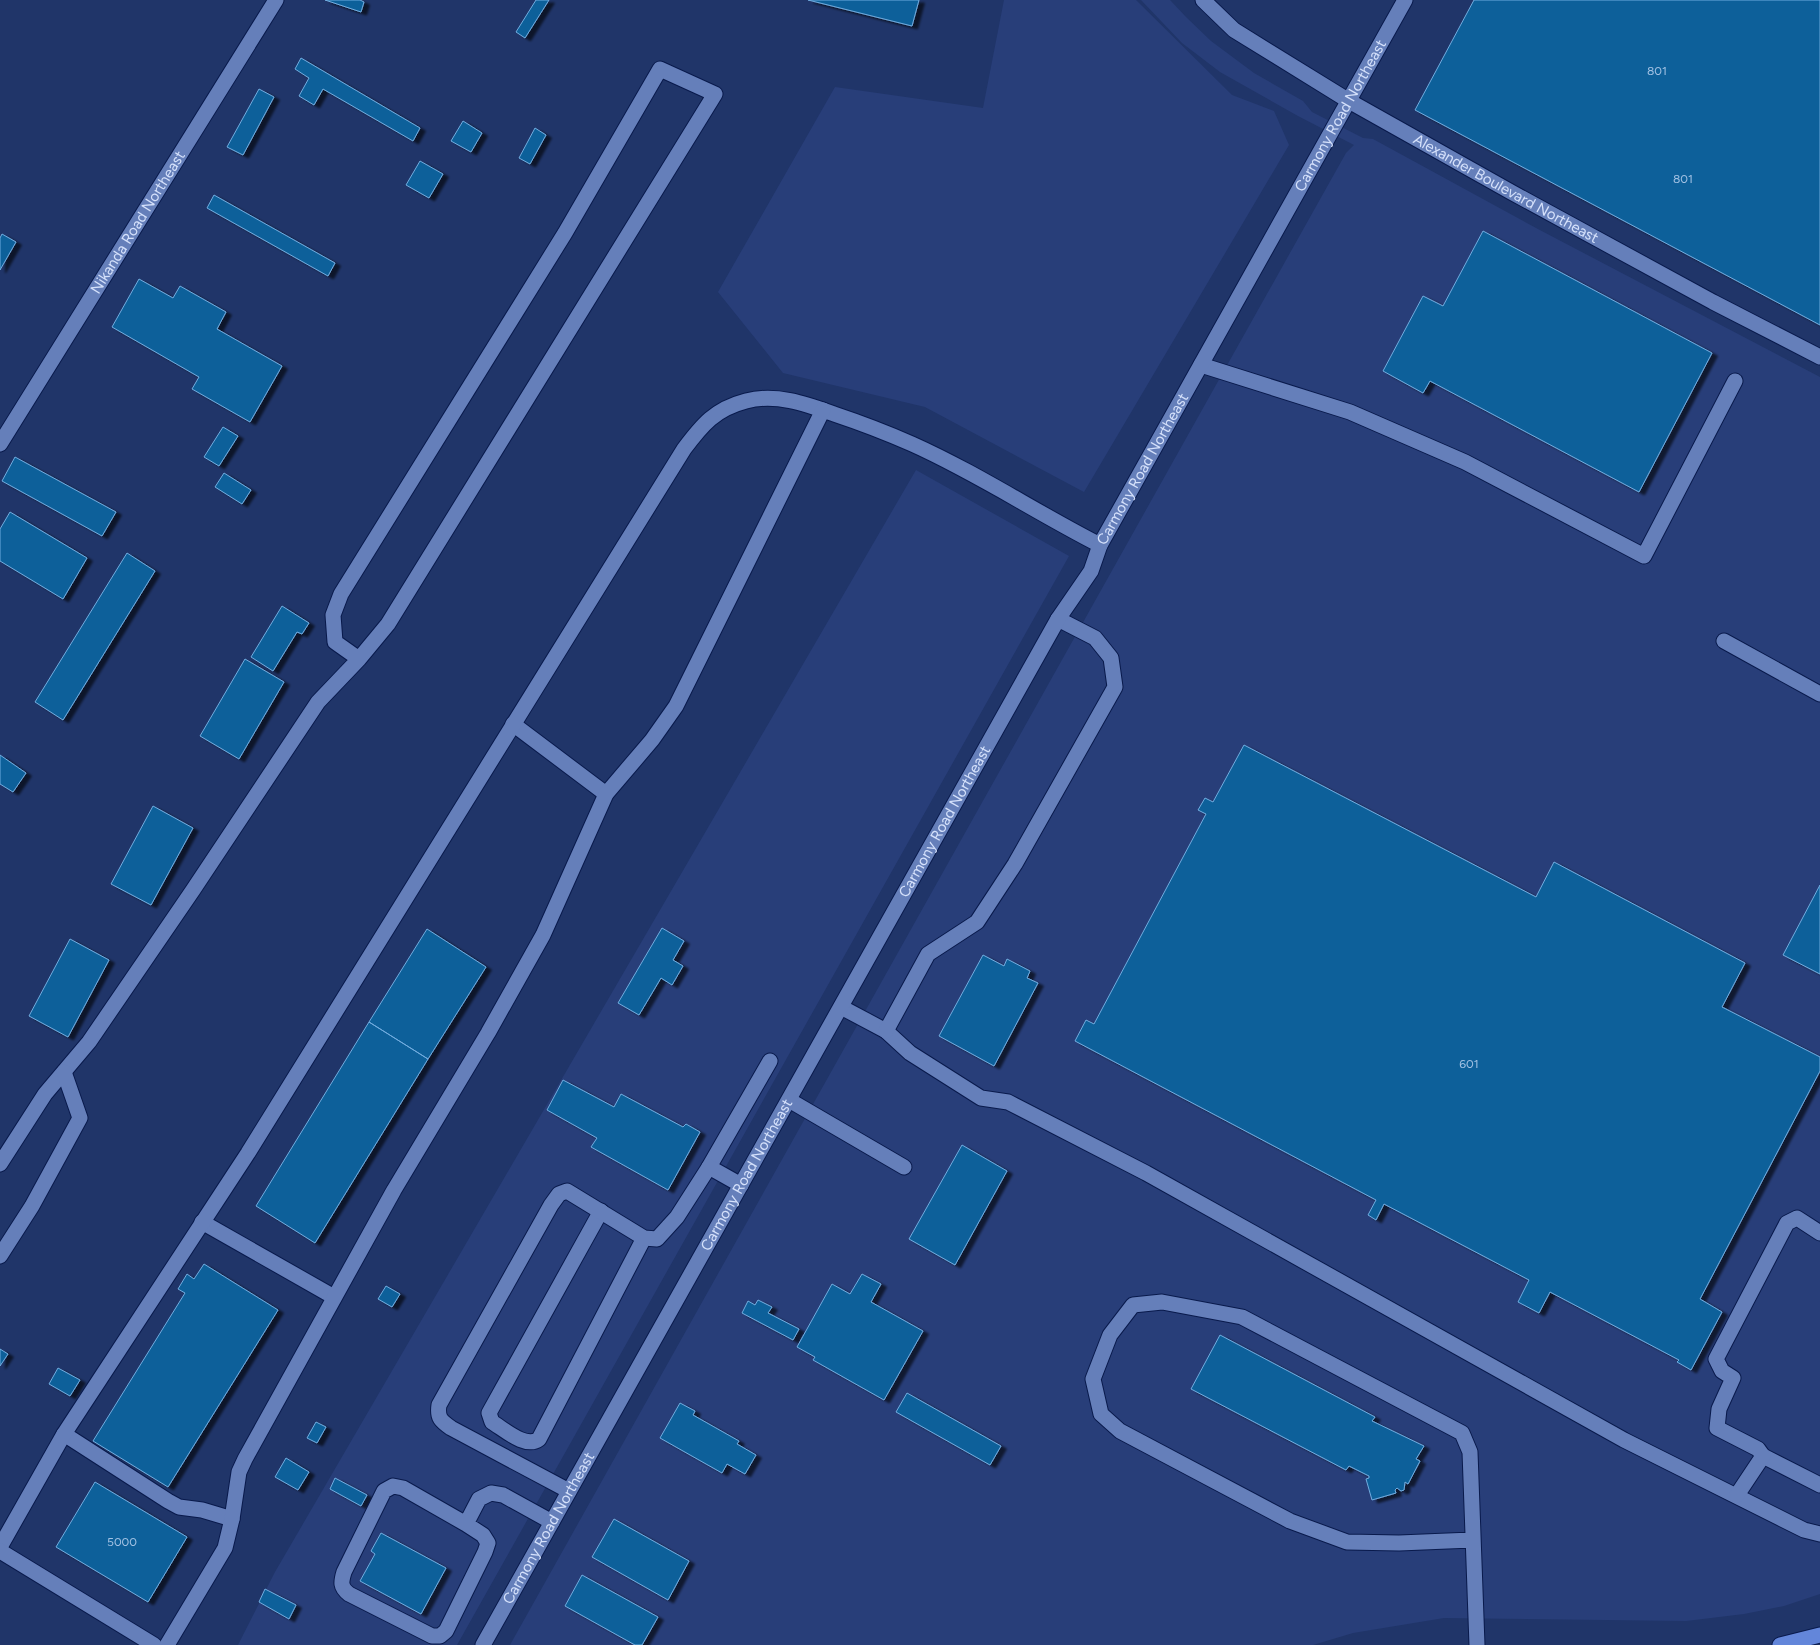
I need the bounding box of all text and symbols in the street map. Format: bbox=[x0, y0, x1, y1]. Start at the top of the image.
street label: Carmony Road Northeast bbox=[1291, 36, 1390, 195]
house number: 801 bbox=[1647, 64, 1667, 78]
street label: Alexander Boulevard Northeast bbox=[1410, 130, 1602, 247]
street label: Nikanda Road Northeast bbox=[87, 147, 189, 297]
house number: 801 bbox=[1673, 172, 1693, 186]
street label: Carmony Road Northeast bbox=[1093, 390, 1192, 548]
street label: Carmony Road Northeast bbox=[895, 742, 994, 901]
house number: 601 bbox=[1459, 1057, 1479, 1071]
street label: Carmony Road Northeast bbox=[697, 1095, 796, 1254]
street label: Carmony Road Northeast bbox=[499, 1449, 598, 1607]
house number: 5000 bbox=[107, 1535, 137, 1549]

